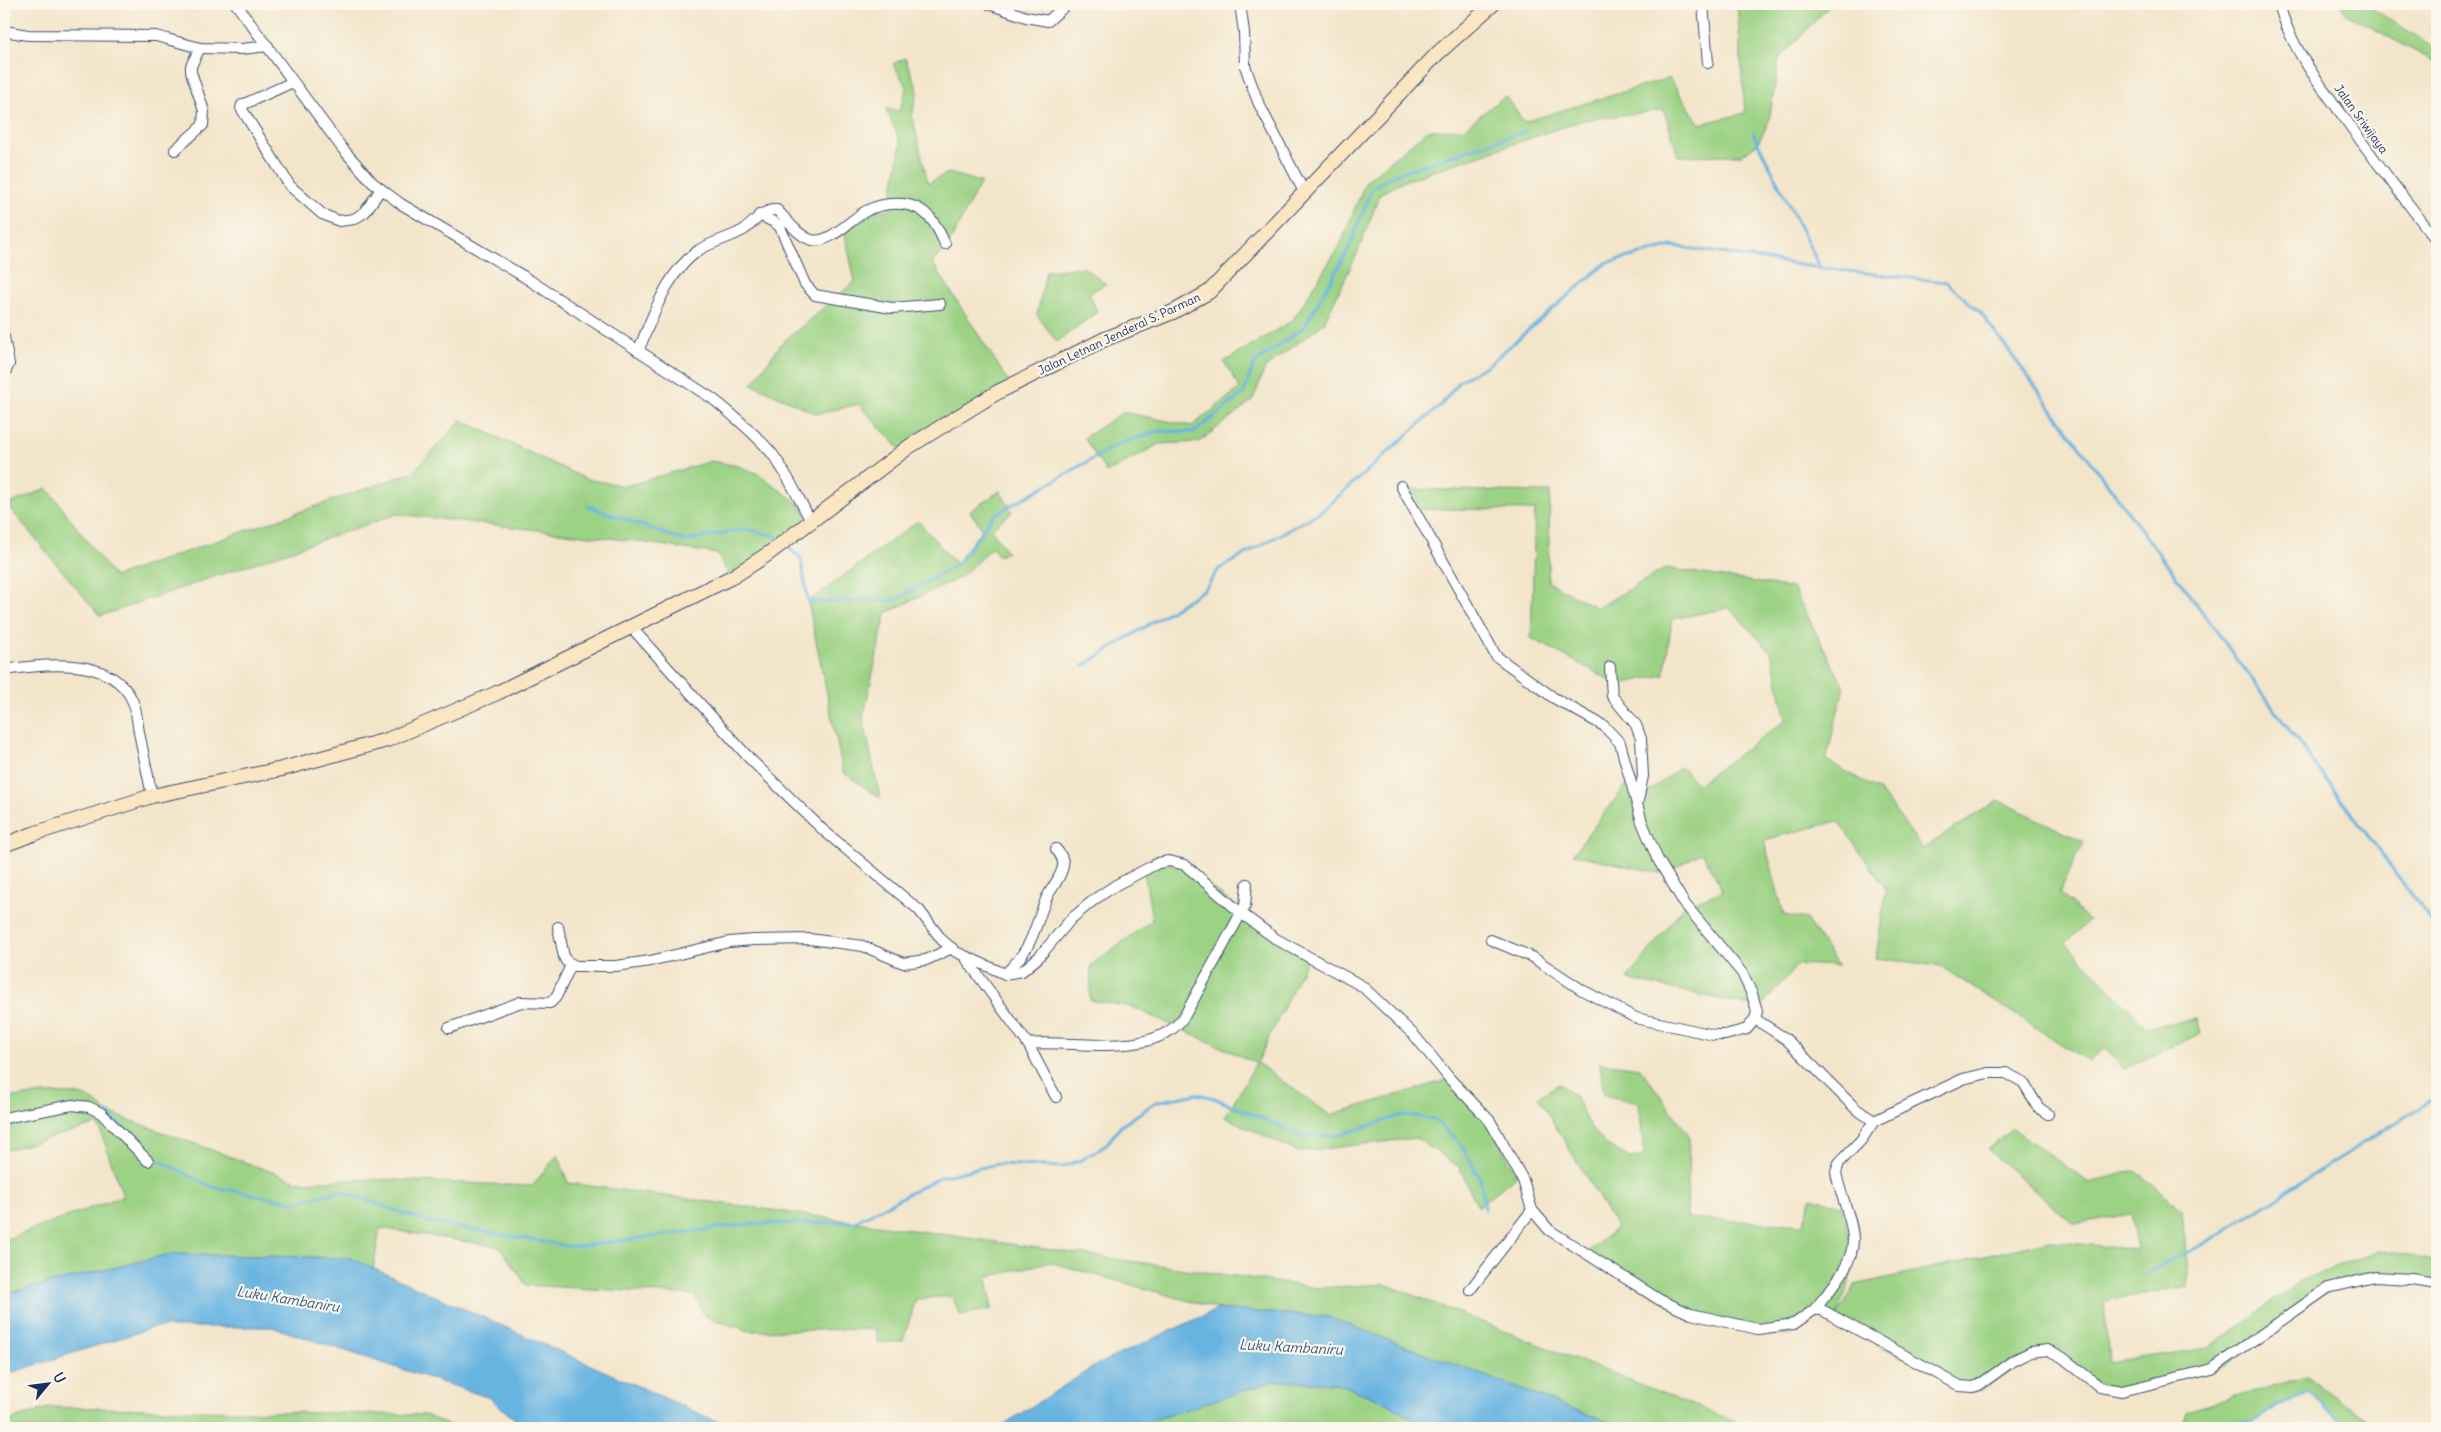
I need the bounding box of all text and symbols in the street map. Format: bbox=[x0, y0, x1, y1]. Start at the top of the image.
street label: Jalan Sriwijaya bbox=[2331, 81, 2392, 156]
street label: Jalan Letnan Jenderal S. Parman bbox=[1035, 289, 1203, 378]
water label: Luku Kambaniru bbox=[235, 1282, 342, 1316]
water label: Luku Kambaniru bbox=[1239, 1335, 1344, 1359]
north arrow bbox=[22, 1360, 72, 1410]
text: U bbox=[49, 1369, 70, 1386]

